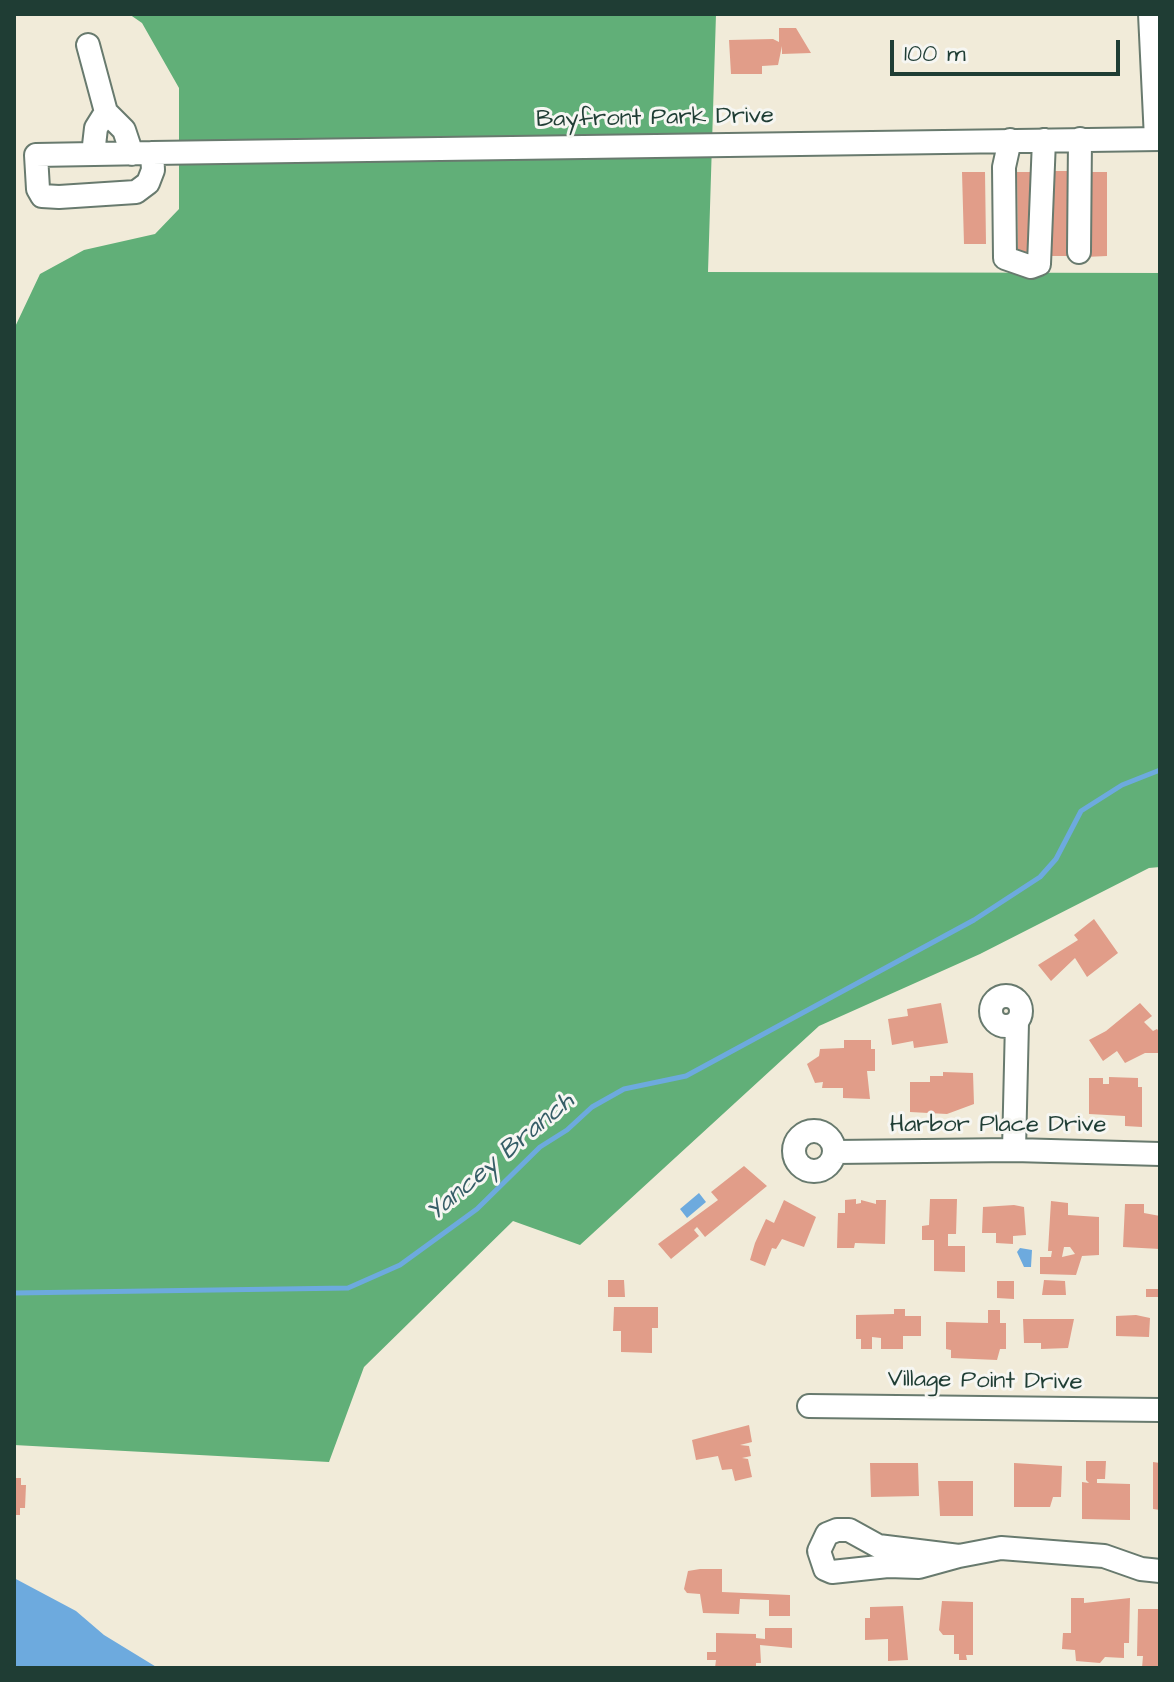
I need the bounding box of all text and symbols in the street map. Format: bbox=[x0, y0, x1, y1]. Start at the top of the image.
scale bar bbox=[894, 24, 1124, 74]
text: 100 m bbox=[904, 37, 966, 71]
street label: Bayfront Park Drive bbox=[536, 103, 774, 135]
water label: Yancey Branch bbox=[421, 1087, 581, 1229]
street label: Harbor Place Drive bbox=[890, 1112, 1106, 1140]
street label: Village Point Drive bbox=[887, 1366, 1083, 1398]

